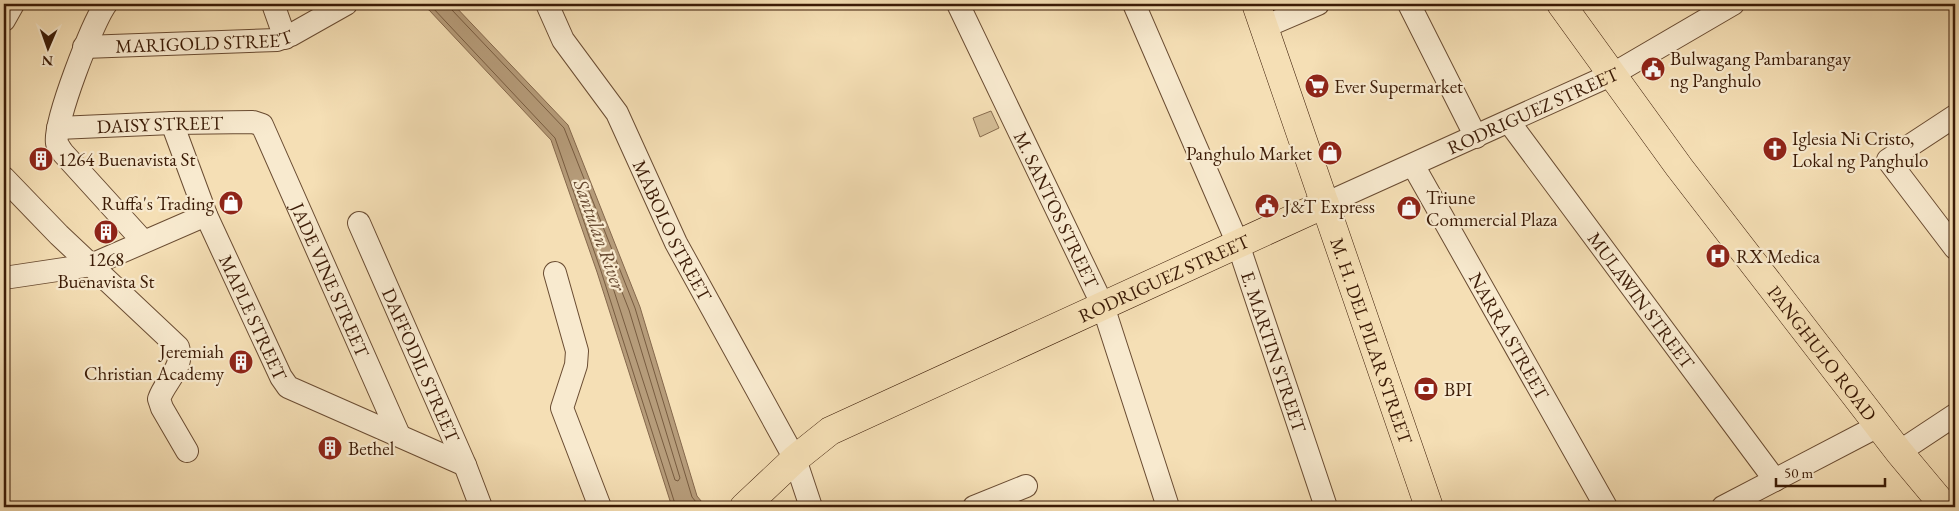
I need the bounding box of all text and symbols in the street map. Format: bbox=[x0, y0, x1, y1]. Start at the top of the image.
north arrow bbox=[22, 22, 72, 72]
street label: MARIGOLD STREET bbox=[115, 23, 296, 58]
place label: Bulwagang Pambarangay ng Panghulo bbox=[1670, 46, 1851, 93]
text: N bbox=[41, 52, 54, 70]
public building icon: Bulwagang Pambarangay ng Panghulo bbox=[1640, 56, 1666, 82]
street label: RODRIGUEZ STREET bbox=[1443, 61, 1623, 160]
supermarket icon: Ever Supermarket bbox=[1304, 73, 1330, 99]
place label: Ever Supermarket bbox=[1334, 74, 1463, 99]
street label: DAISY STREET bbox=[96, 110, 223, 139]
place label: Iglesia Ni Cristo, Lokal ng Panghulo bbox=[1792, 126, 1928, 173]
street label: M. SANTOS STREET bbox=[1008, 127, 1105, 292]
church icon: Iglesia Ni Cristo, Lokal ng Panghulo bbox=[1762, 136, 1788, 162]
shop icon: Panghulo Market bbox=[1317, 140, 1343, 166]
place label: Panghulo Market bbox=[1186, 141, 1312, 166]
building icon: 1264 Buenavista St bbox=[28, 146, 54, 172]
place label: 1264 Buenavista St bbox=[58, 147, 195, 172]
street label: MABOLO STREET bbox=[627, 156, 718, 306]
water label: Santulan River bbox=[567, 175, 633, 296]
place label: Triune Commercial Plaza bbox=[1426, 185, 1558, 232]
shop icon: Ruffa's Trading bbox=[218, 190, 244, 216]
place label: Ruffa's Trading bbox=[101, 191, 215, 216]
public building icon: J&T Express bbox=[1254, 193, 1280, 219]
place label: J&T Express bbox=[1282, 194, 1375, 219]
shop icon: Triune Commercial Plaza bbox=[1396, 195, 1422, 221]
street label: JADE VINE STREET bbox=[285, 197, 376, 361]
building icon: 1268 Buenavista St bbox=[93, 219, 119, 245]
street label: MULAWIN STREET bbox=[1582, 227, 1701, 374]
street label: RODRIGUEZ STREET bbox=[1074, 228, 1254, 328]
street label: M. H. DEL PILAR STREET bbox=[1325, 234, 1419, 447]
hospital icon: RX Medica bbox=[1705, 243, 1731, 269]
place label: RX Medica bbox=[1736, 244, 1820, 269]
place label: 1268 Buenavista St bbox=[57, 247, 155, 294]
street label: MAPLE STREET bbox=[214, 251, 293, 385]
street label: E. MARTIN STREET bbox=[1235, 268, 1313, 436]
street label: NARRA STREET bbox=[1463, 268, 1555, 404]
street label: PANGHULO ROAD bbox=[1762, 280, 1883, 426]
street label: DAFFODIL STREET bbox=[376, 284, 466, 446]
place label: Jeremiah Christian Academy bbox=[84, 339, 225, 386]
building icon: Jeremiah Christian Academy bbox=[228, 349, 254, 375]
bank icon: BPI bbox=[1413, 376, 1439, 402]
place label: BPI bbox=[1444, 377, 1473, 402]
building icon: Bethel bbox=[317, 435, 343, 461]
place label: Bethel bbox=[348, 436, 395, 461]
scale bar bbox=[1776, 456, 1885, 488]
text: 50 m bbox=[1784, 463, 1813, 482]

